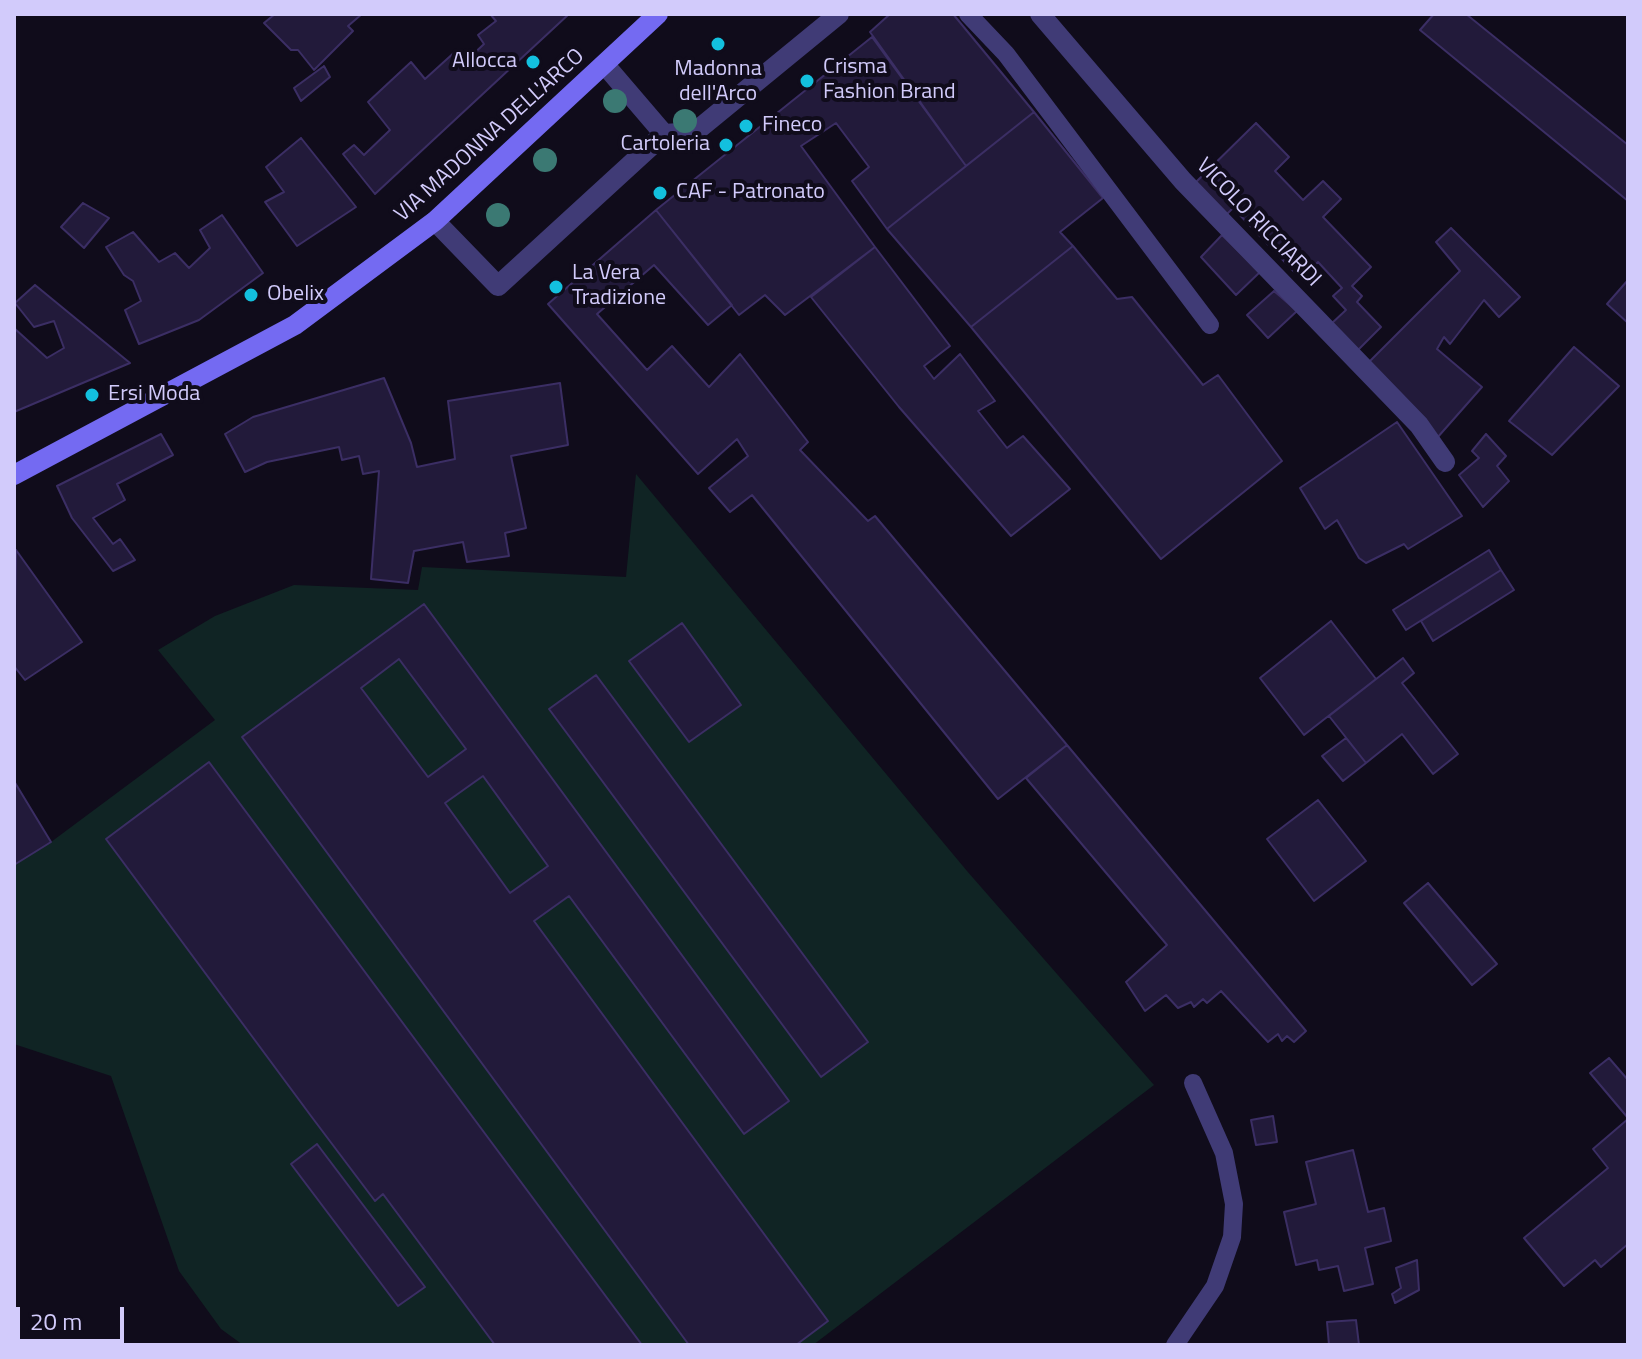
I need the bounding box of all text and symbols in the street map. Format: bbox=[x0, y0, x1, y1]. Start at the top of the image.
marker: Madonna dell'Arco bbox=[709, 35, 727, 53]
street label: VIA MADONNA DELL'ARCO bbox=[390, 44, 590, 228]
place label: Allocca bbox=[452, 49, 517, 75]
marker: Allocca bbox=[524, 53, 542, 71]
place label: Crisma Fashion Brand bbox=[823, 55, 956, 106]
place label: Madonna dell'Arco bbox=[674, 57, 762, 108]
marker: Crisma Fashion Brand bbox=[798, 72, 816, 90]
place label: Fineco bbox=[762, 113, 822, 139]
marker: Fineco bbox=[737, 117, 755, 135]
place label: Cartoleria bbox=[620, 132, 710, 158]
marker: Cartoleria bbox=[717, 136, 735, 154]
street label: VICOLO RICCIARDI bbox=[1190, 153, 1326, 293]
place label: CAF - Patronato bbox=[676, 180, 825, 206]
marker: CAF - Patronato bbox=[651, 184, 669, 202]
place label: La Vera Tradizione bbox=[572, 261, 666, 312]
marker: La Vera Tradizione bbox=[547, 278, 565, 296]
place label: Obelix bbox=[267, 282, 324, 308]
marker: Obelix bbox=[242, 286, 260, 304]
place label: Ersi Moda bbox=[108, 382, 200, 408]
marker: Ersi Moda bbox=[83, 386, 101, 404]
scale bar bbox=[20, 1291, 128, 1341]
text: 20 m bbox=[30, 1303, 82, 1339]

